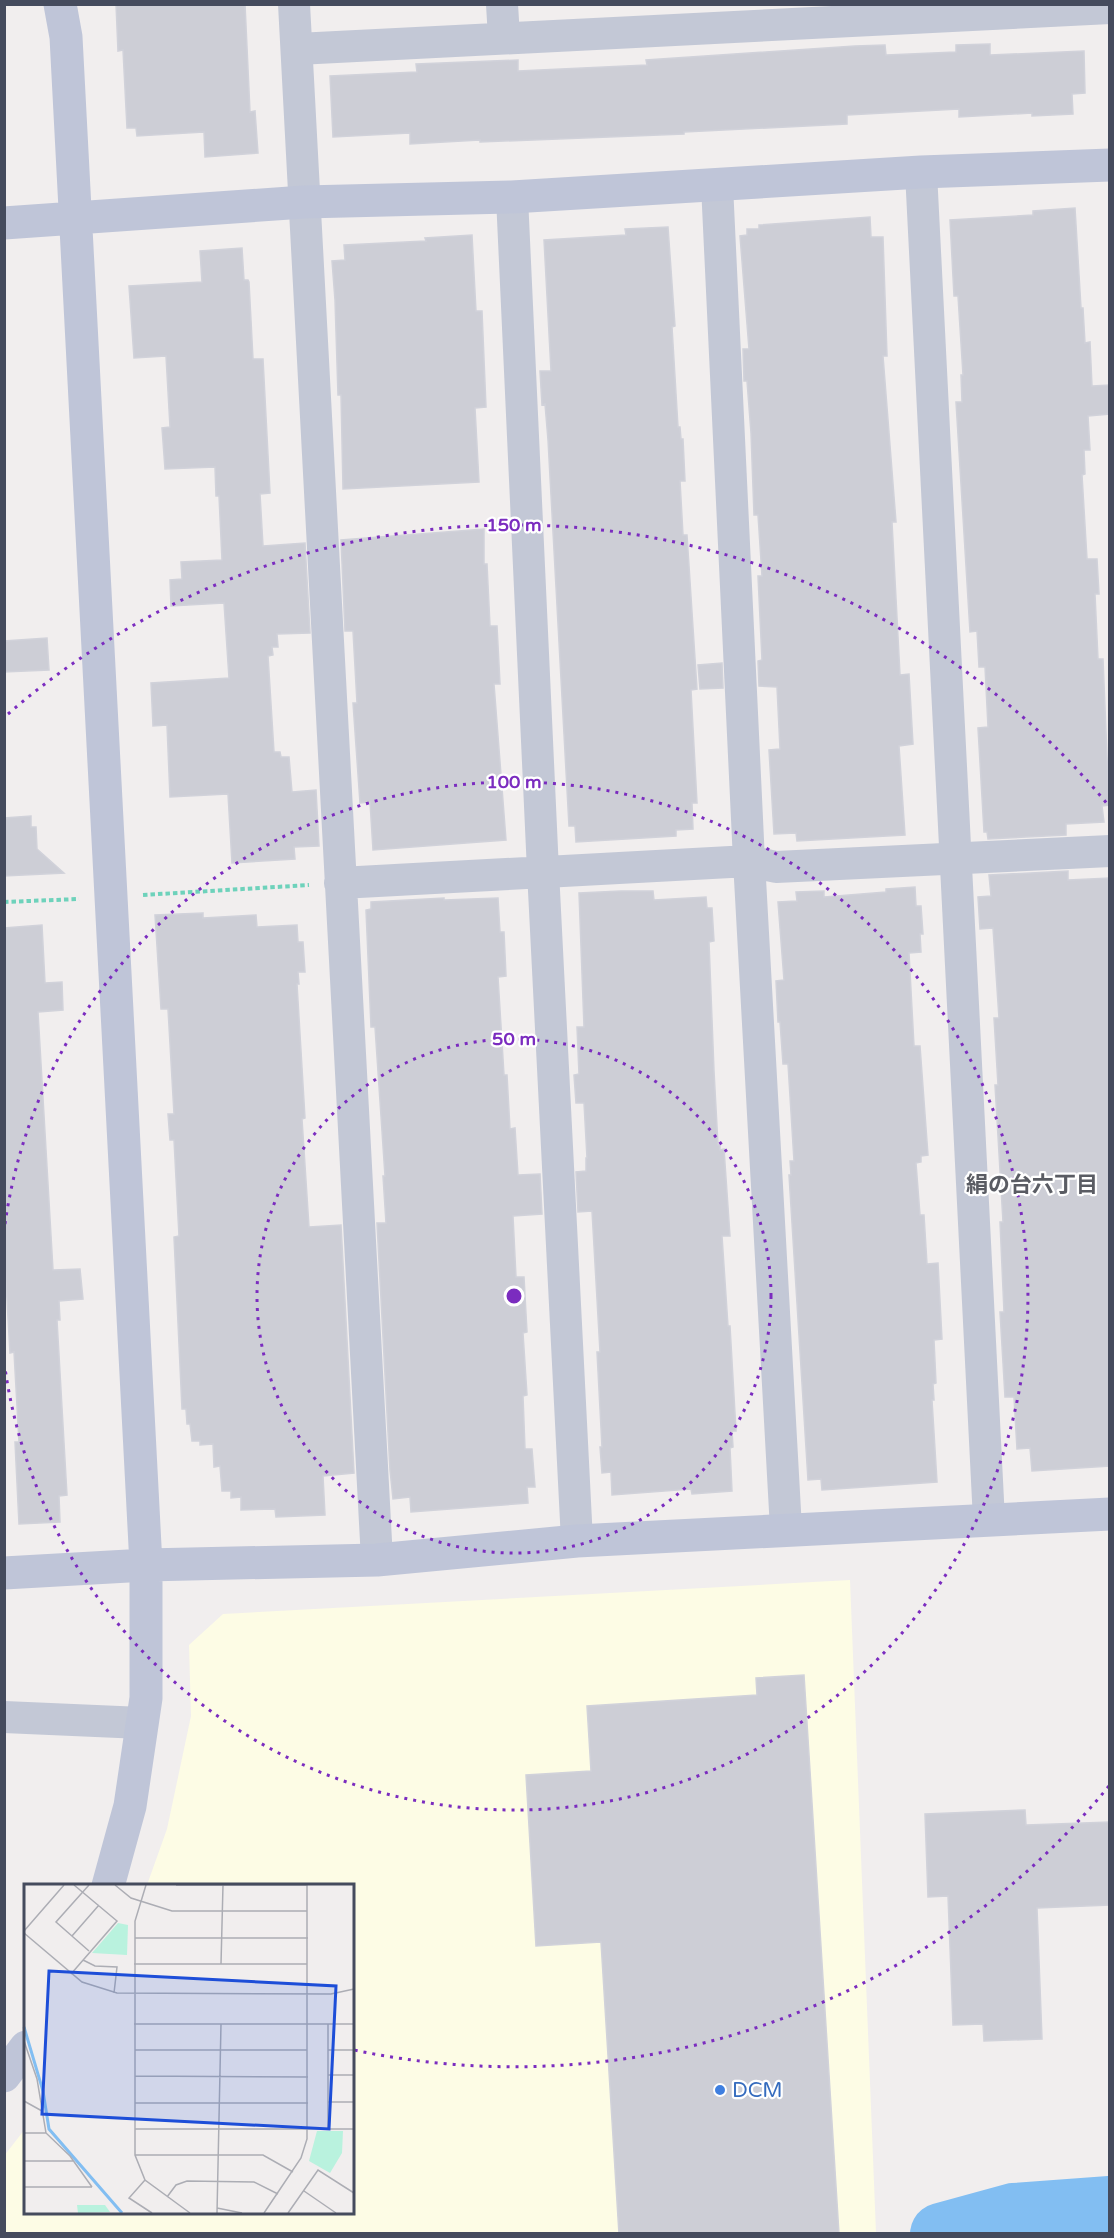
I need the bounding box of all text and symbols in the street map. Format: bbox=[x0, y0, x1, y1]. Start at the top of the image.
text: 150 m bbox=[486, 514, 542, 536]
text: 100 m bbox=[486, 771, 542, 793]
text: 50 m bbox=[492, 1028, 536, 1050]
district label: 絹の台六丁目 bbox=[966, 1172, 1098, 1198]
centre of rings bbox=[504, 1286, 524, 1306]
inset map bbox=[24, 1884, 354, 2214]
place label: DCM bbox=[732, 2078, 783, 2103]
marker: DCM bbox=[713, 2083, 727, 2097]

